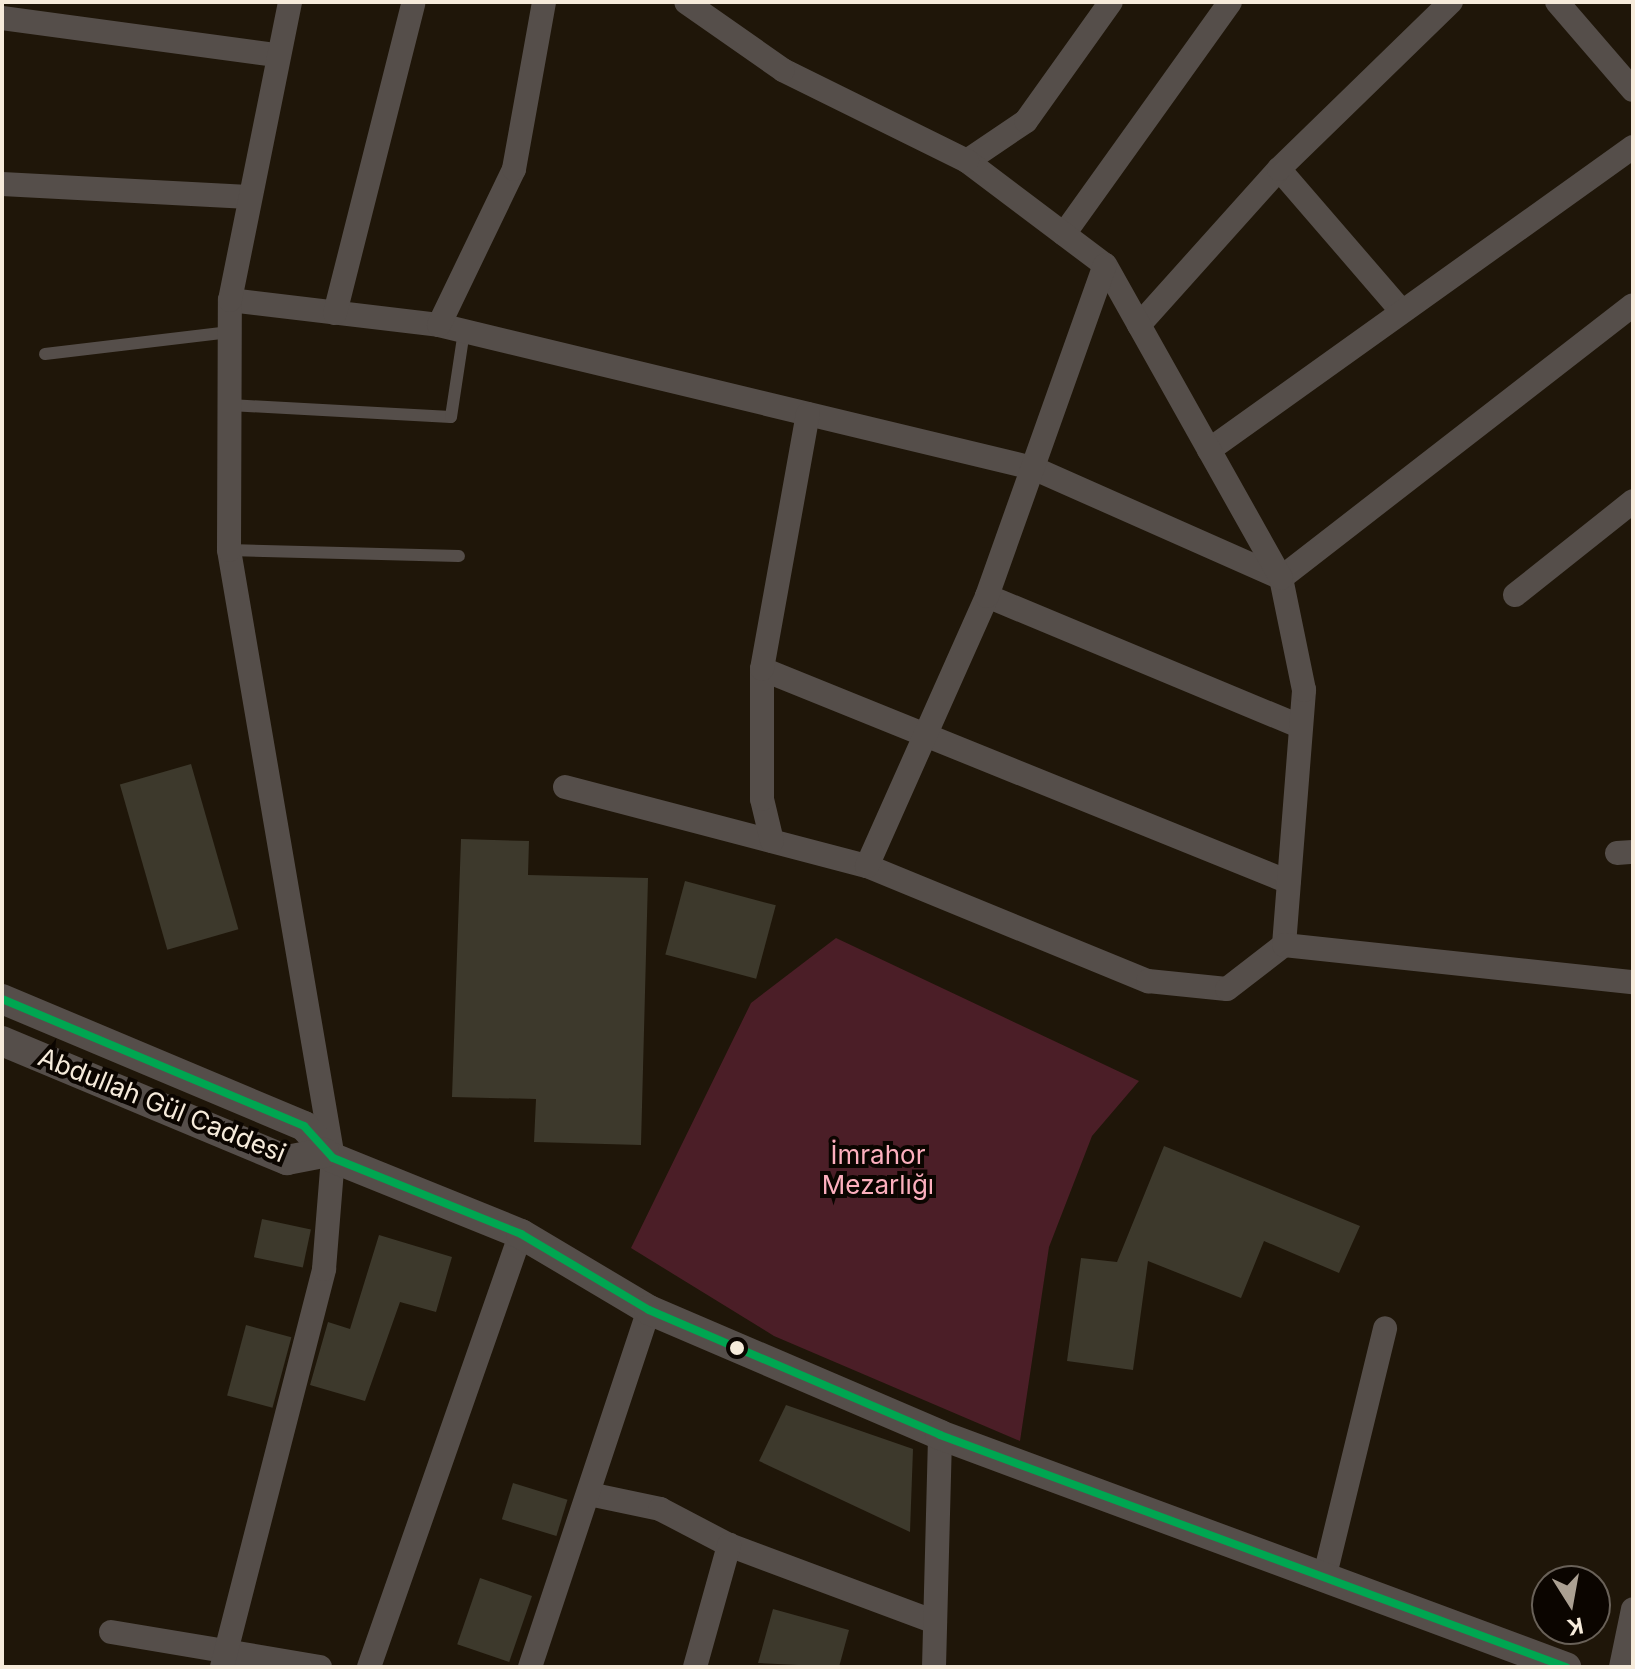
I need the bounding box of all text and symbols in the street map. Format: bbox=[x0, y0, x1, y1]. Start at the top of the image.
street label: Abdullah Gül Caddesi bbox=[34, 1041, 290, 1169]
park label: İmrahor Mezarlığı bbox=[822, 1139, 934, 1200]
unlabelled marker bbox=[729, 1340, 745, 1356]
north arrow bbox=[1531, 1565, 1611, 1645]
text: K bbox=[1565, 1612, 1585, 1641]

